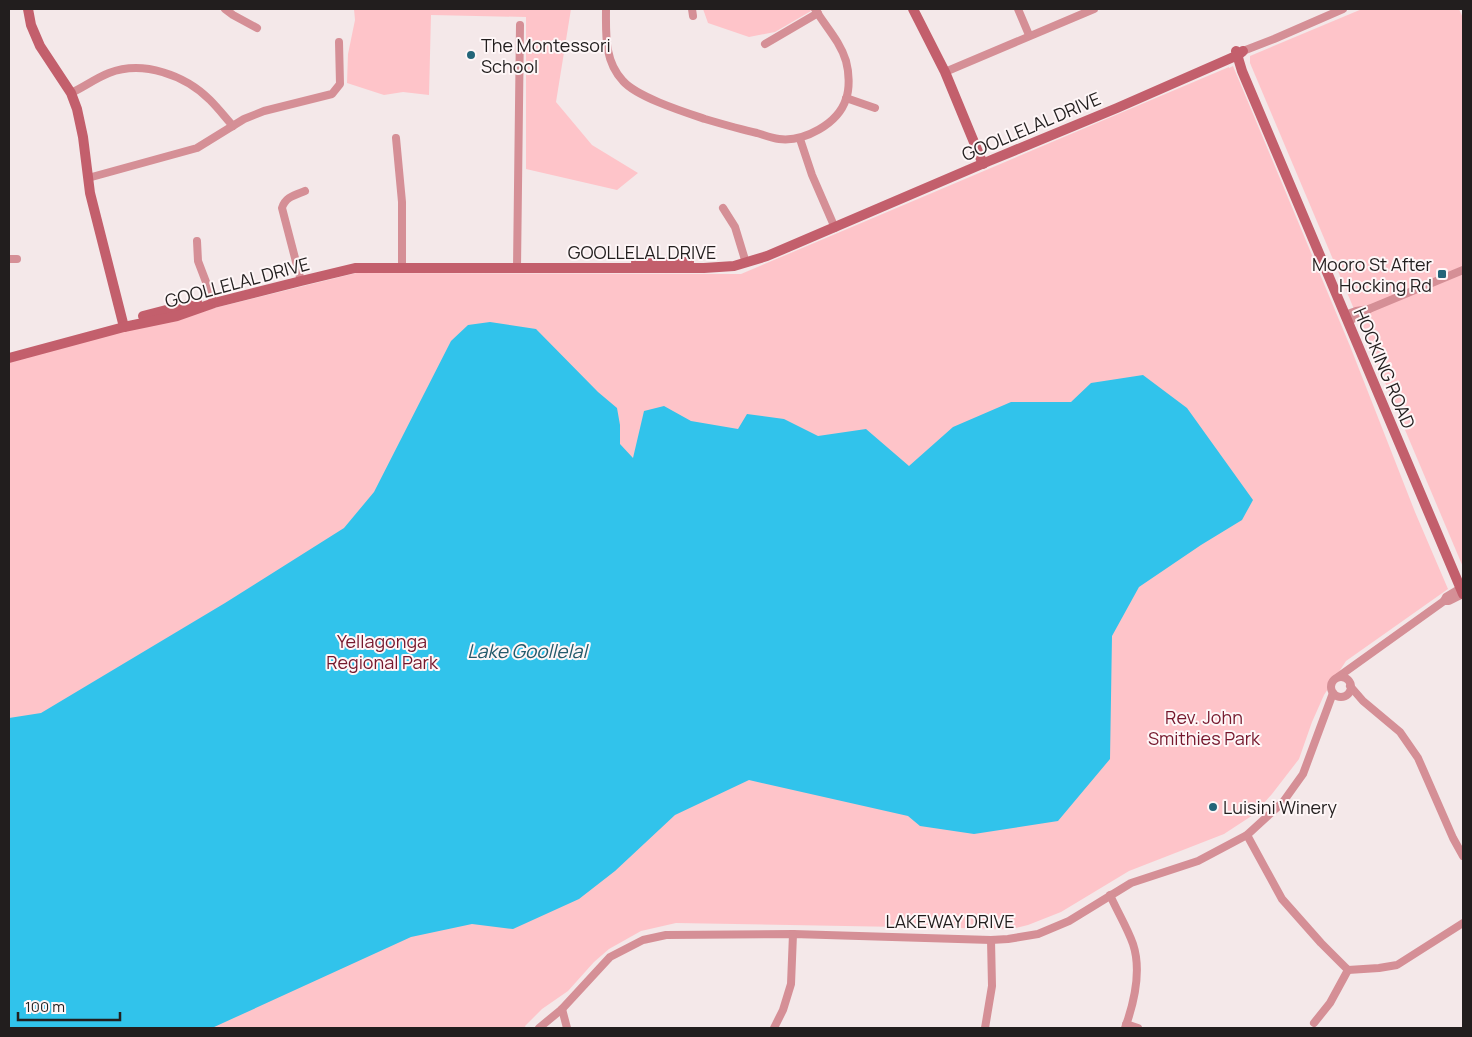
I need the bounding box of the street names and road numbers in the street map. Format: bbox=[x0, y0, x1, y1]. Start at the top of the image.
street label: GOOLLELAL DRIVE bbox=[958, 86, 1104, 166]
street label: GOOLLELAL DRIVE bbox=[568, 240, 716, 264]
street label: GOOLLELAL DRIVE bbox=[162, 251, 312, 313]
street label: HOCKING ROAD bbox=[1349, 304, 1421, 432]
street label: LAKEWAY DRIVE bbox=[885, 909, 1015, 933]

